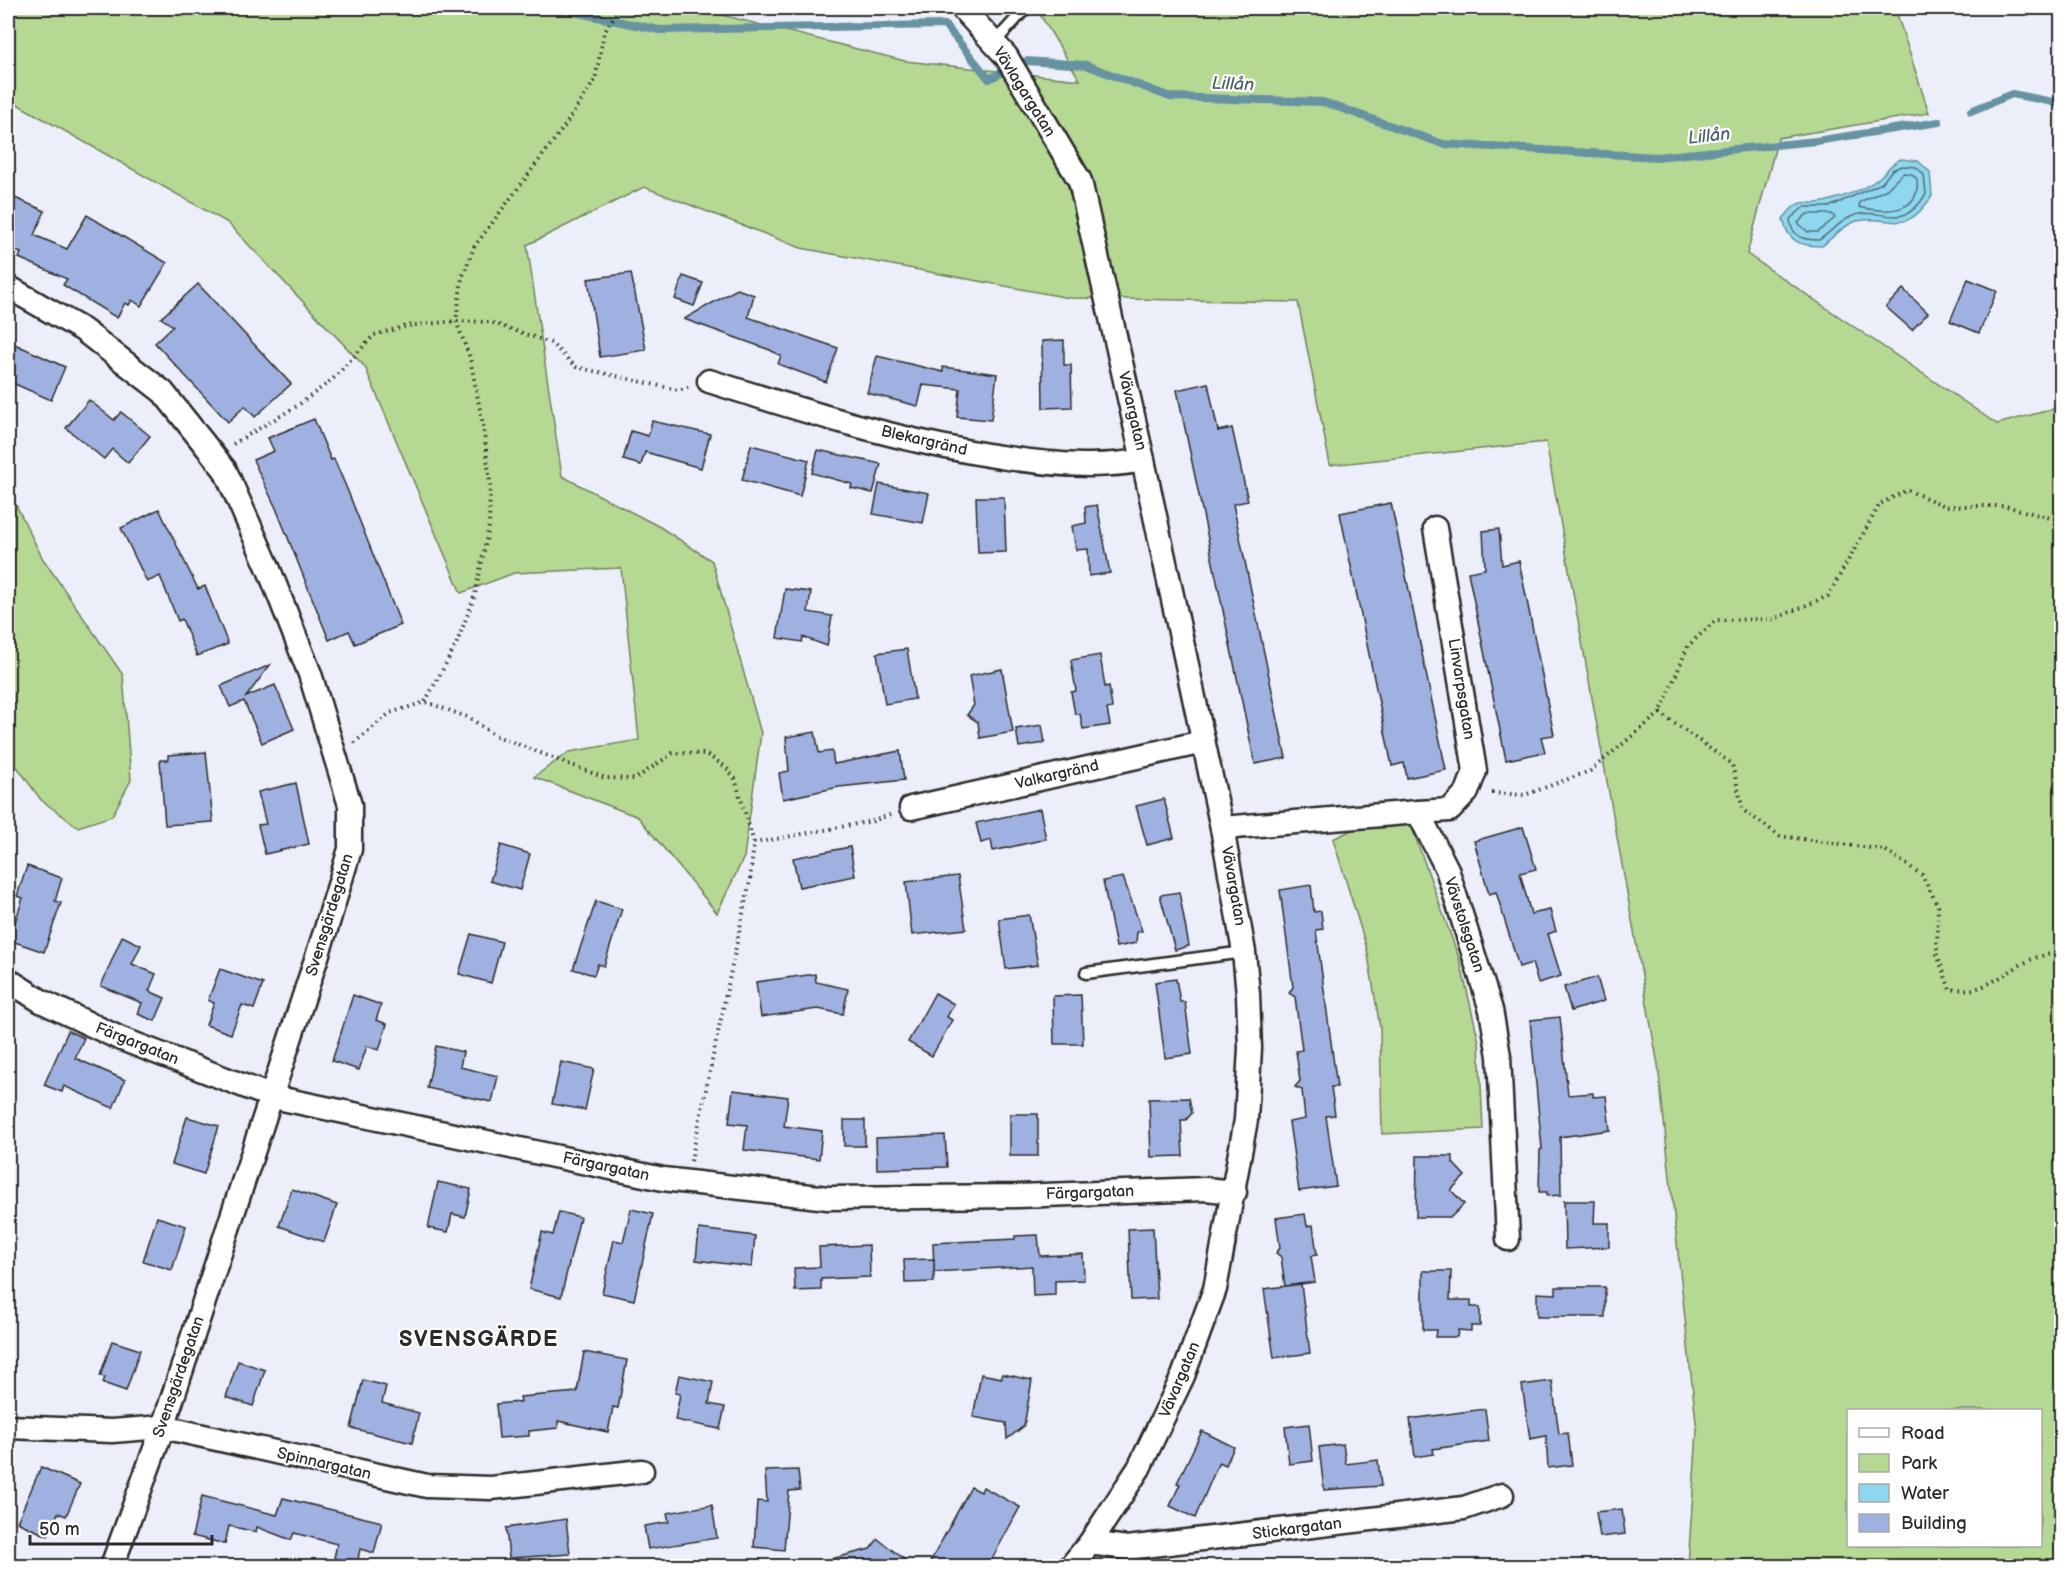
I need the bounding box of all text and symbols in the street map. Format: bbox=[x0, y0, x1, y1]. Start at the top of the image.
street label: Vävlagargatan bbox=[989, 44, 1059, 140]
water label: Lillån bbox=[1211, 73, 1255, 95]
water label: Lillån bbox=[1687, 123, 1731, 149]
street label: Vävargatan bbox=[1114, 370, 1150, 452]
street label: Blekargränd bbox=[879, 422, 969, 460]
street label: Linvarpsgatan bbox=[1444, 637, 1478, 741]
street label: Valkargränd bbox=[1013, 756, 1101, 794]
street label: Vävargatan bbox=[1217, 845, 1249, 927]
street label: Svensgärdegatan bbox=[302, 852, 358, 978]
street label: Vävstolsgatan bbox=[1440, 875, 1488, 975]
street label: Färgargatan bbox=[93, 1019, 181, 1069]
street label: Färgargatan bbox=[561, 1149, 651, 1185]
street label: Färgargatan bbox=[1046, 1182, 1134, 1204]
street label: Svensgärdegatan bbox=[149, 1314, 209, 1440]
district label: SVENSGÄRDE bbox=[399, 1325, 559, 1353]
street label: Vävargatan bbox=[1156, 1339, 1204, 1421]
legend bbox=[1847, 1409, 2042, 1547]
text: Road bbox=[1901, 1423, 1945, 1444]
street label: Spinnargatan bbox=[275, 1444, 373, 1484]
text: Park bbox=[1901, 1453, 1937, 1474]
text: Water bbox=[1901, 1483, 1949, 1504]
scale bar bbox=[30, 1508, 212, 1546]
text: Building bbox=[1901, 1513, 1967, 1534]
street label: Stickargatan bbox=[1251, 1514, 1343, 1544]
text: 50 m bbox=[39, 1519, 80, 1540]

